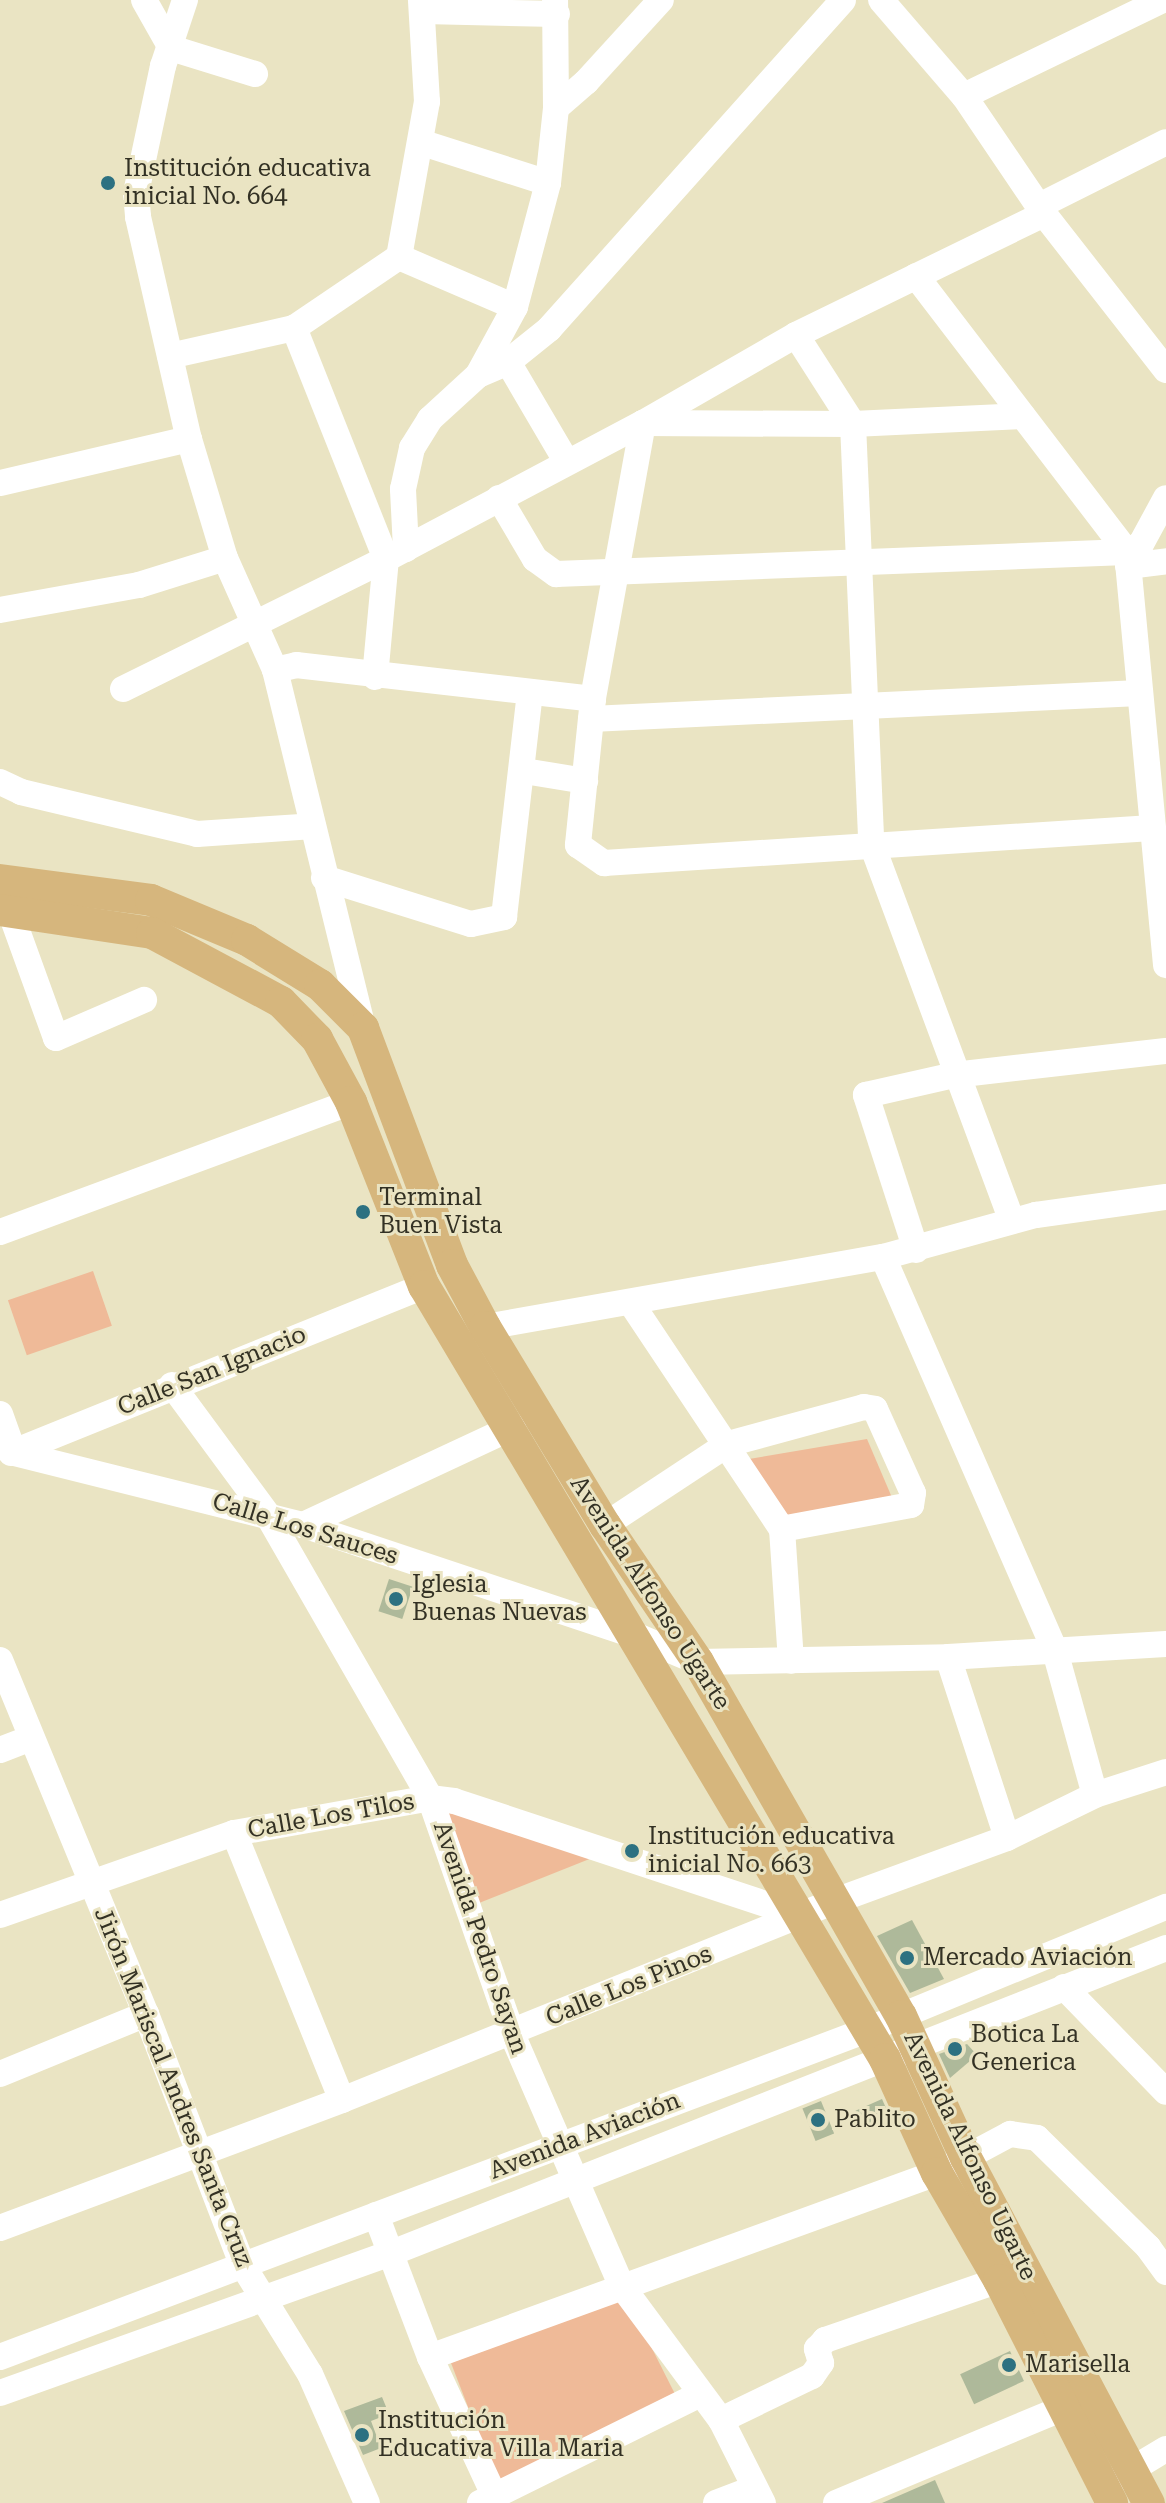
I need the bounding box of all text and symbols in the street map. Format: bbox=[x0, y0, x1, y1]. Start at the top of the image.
place label: Institución educativa inicial No. 664 bbox=[124, 155, 371, 211]
marker: Institución educativa inicial No. 664 bbox=[99, 174, 117, 192]
place label: Terminal Buen Vista bbox=[379, 1184, 502, 1240]
marker: Terminal Buen Vista bbox=[354, 1203, 372, 1221]
street label: Calle San Ignacio bbox=[114, 1320, 310, 1422]
street label: Avenida Alfonso Ugarte bbox=[564, 1471, 736, 1715]
street label: Calle Los Sauces bbox=[209, 1487, 401, 1571]
place label: Iglesia Buenas Nuevas bbox=[412, 1571, 587, 1627]
marker: Iglesia Buenas Nuevas bbox=[387, 1590, 405, 1608]
street label: Calle Los Tilos bbox=[245, 1787, 417, 1845]
street label: Avenida Pedro Sayan bbox=[427, 1818, 533, 2058]
place label: Institución educativa inicial No. 663 bbox=[648, 1823, 895, 1879]
marker: Institución educativa inicial No. 663 bbox=[623, 1842, 641, 1860]
street label: Jirón Mariscal Andres Santa Cruz bbox=[88, 1903, 258, 2271]
street label: Calle Los Pinos bbox=[542, 1940, 716, 2032]
place label: Mercado Aviación bbox=[923, 1944, 1132, 1972]
marker: Mercado Aviación bbox=[898, 1949, 916, 1967]
place label: Botica La Generica bbox=[971, 2021, 1079, 2077]
street label: Avenida Alfonso Ugarte bbox=[897, 2027, 1043, 2285]
marker: Botica La Generica bbox=[946, 2040, 964, 2058]
street label: Avenida Aviación bbox=[486, 2086, 684, 2186]
place label: Pablito bbox=[834, 2106, 916, 2134]
marker: Pablito bbox=[809, 2111, 827, 2129]
place label: Marisella bbox=[1025, 2351, 1130, 2379]
marker: Marisella bbox=[1000, 2356, 1018, 2374]
place label: Institución Educativa Villa Maria bbox=[378, 2407, 624, 2463]
marker: Institución Educativa Villa Maria bbox=[353, 2426, 371, 2444]

